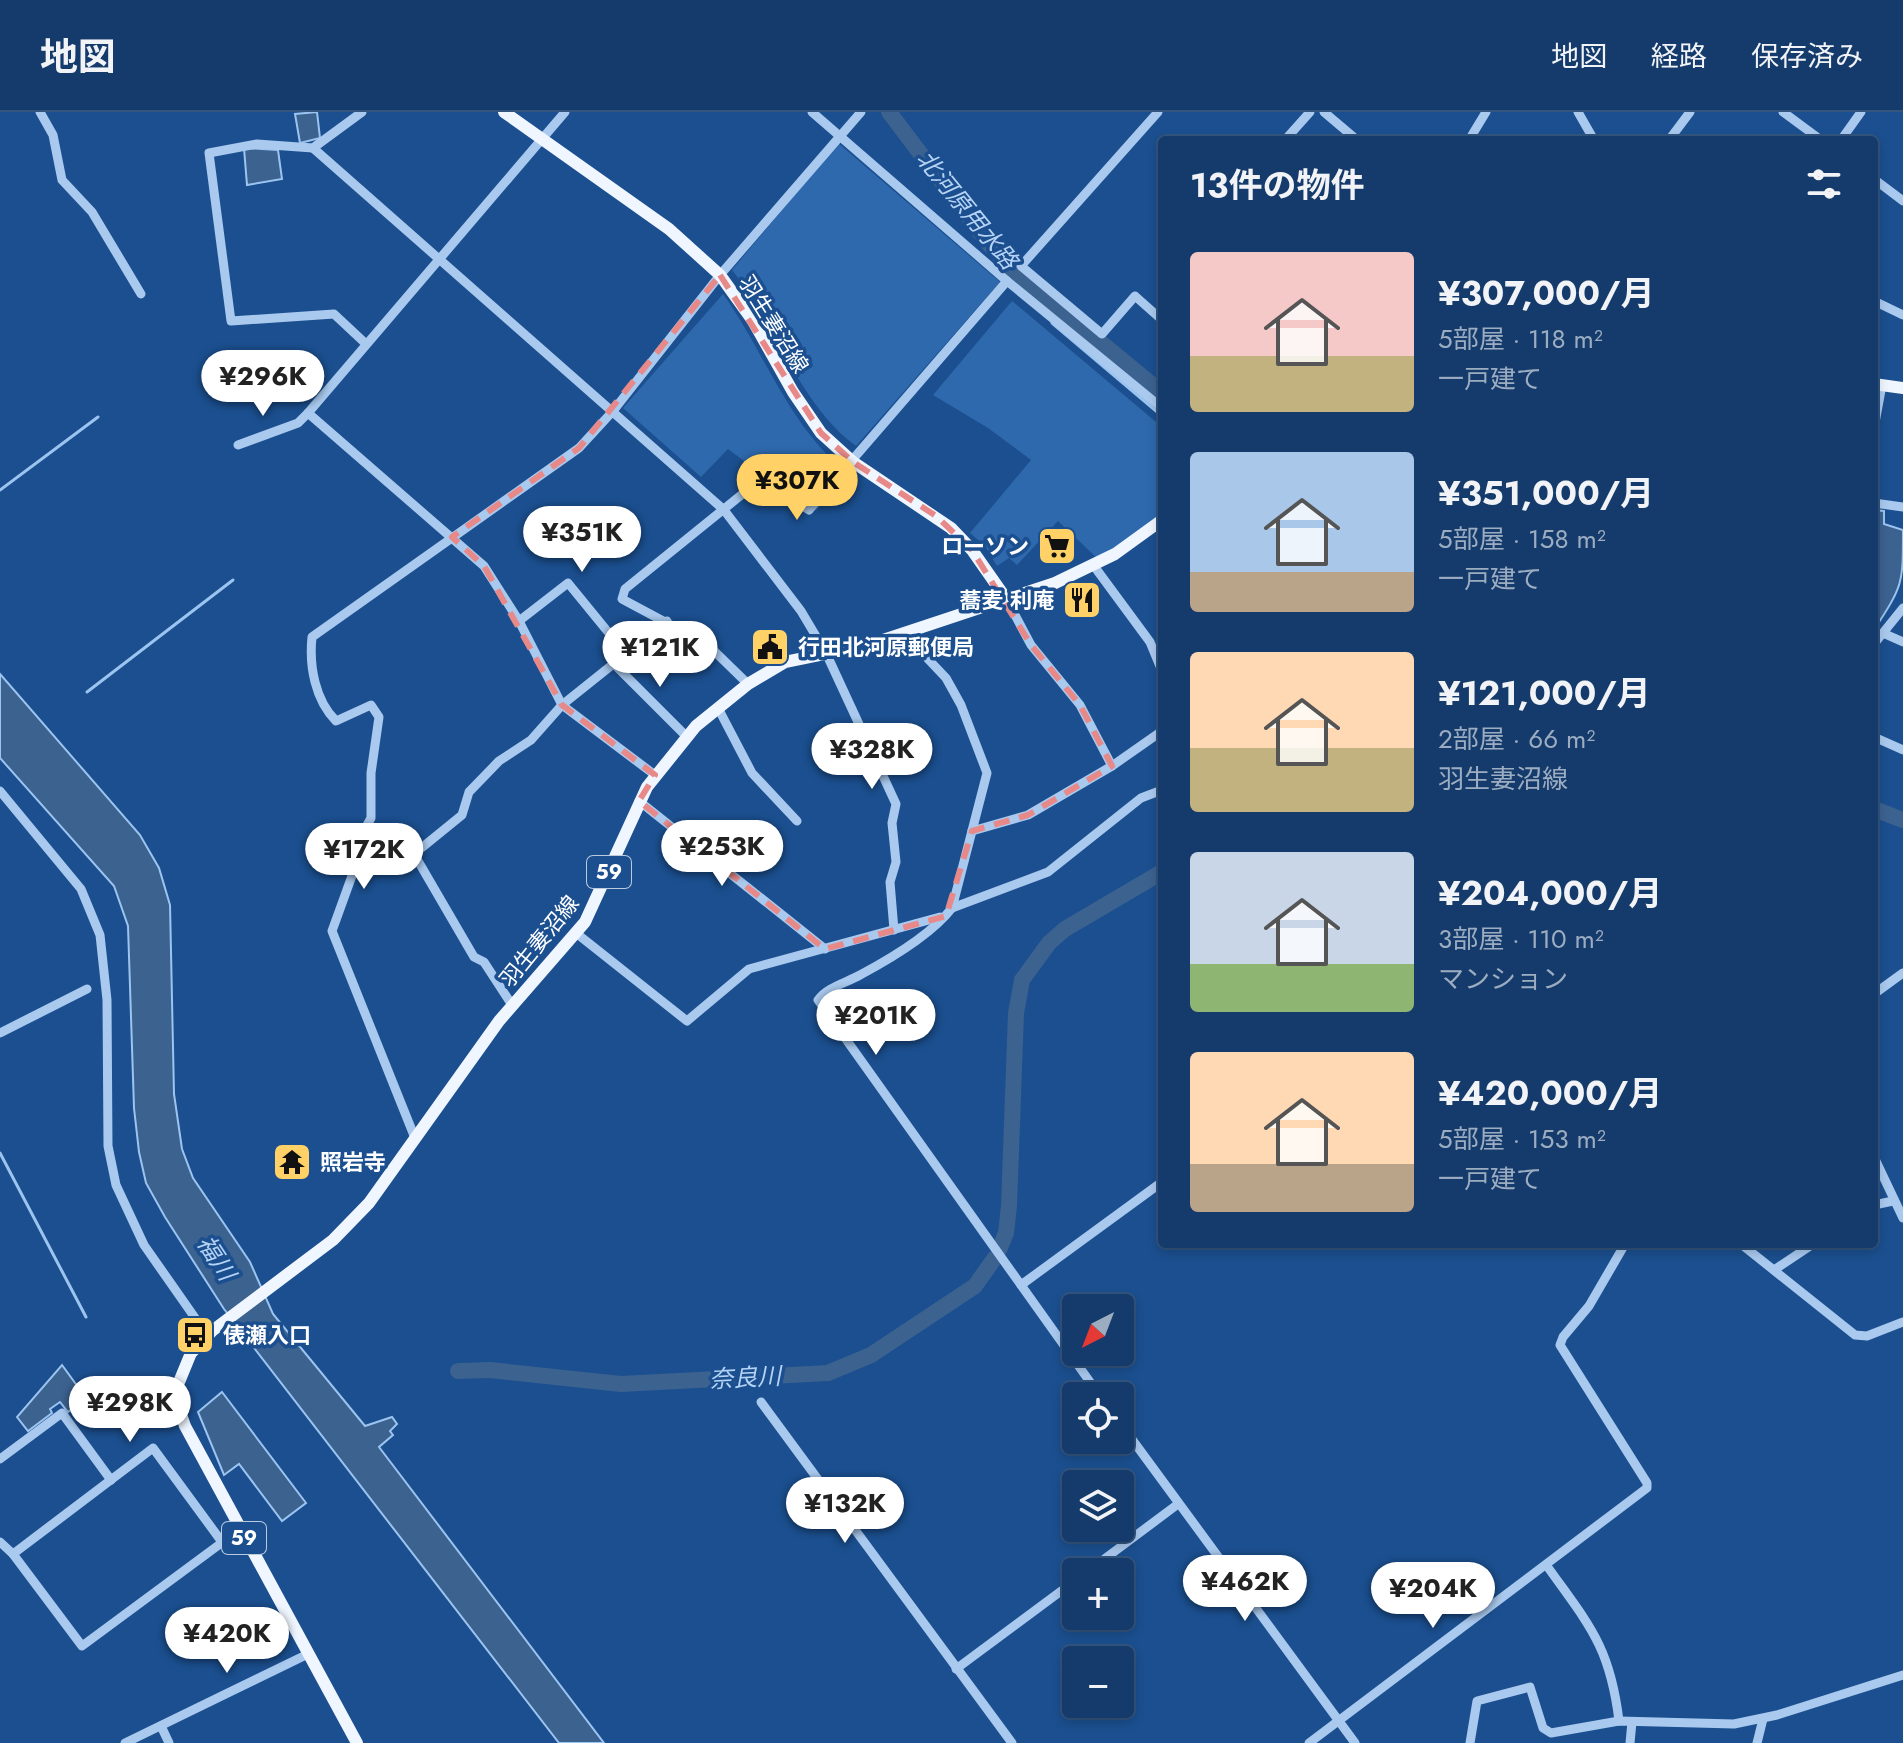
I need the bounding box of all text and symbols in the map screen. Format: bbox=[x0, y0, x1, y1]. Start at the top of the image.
text: 地図 bbox=[40, 29, 116, 84]
text: 地図 bbox=[1551, 36, 1607, 77]
text: 経路 bbox=[1651, 36, 1707, 77]
text: 保存済み bbox=[1751, 36, 1863, 77]
water label: 北河原用水路 bbox=[908, 143, 1028, 278]
text: 13件の物件 bbox=[1190, 161, 1364, 210]
icon: filters bbox=[1802, 162, 1846, 206]
street label: 羽生妻沼線 bbox=[731, 269, 817, 379]
text: ¥307,000/月 bbox=[1438, 269, 1655, 318]
icon: home bbox=[1254, 284, 1350, 380]
text: 5部屋 · 118 m² bbox=[1438, 320, 1603, 358]
pin: ¥296K bbox=[207, 350, 319, 418]
text: ¥296K bbox=[219, 357, 307, 395]
text: 一戸建て bbox=[1438, 360, 1542, 398]
pin: ¥307K bbox=[741, 454, 853, 522]
text: ¥307K bbox=[755, 461, 839, 499]
text: ¥351,000/月 bbox=[1438, 469, 1654, 518]
icon: home bbox=[1254, 484, 1350, 580]
pin: ¥351K bbox=[526, 506, 638, 574]
text: ¥351K bbox=[541, 513, 623, 551]
text: 5部屋 · 158 m² bbox=[1438, 520, 1606, 558]
supermarket icon: ローソン bbox=[1036, 525, 1078, 567]
place label: ローソン bbox=[941, 530, 1029, 562]
text: 一戸建て bbox=[1438, 560, 1542, 598]
restaurant icon: 蕎麦 利庵 bbox=[1061, 579, 1103, 621]
place label: 蕎麦 利庵 bbox=[959, 584, 1054, 616]
pin: ¥121K bbox=[604, 621, 716, 689]
public building icon: 行田北河原郵便局 bbox=[749, 626, 791, 668]
text: ¥121K bbox=[620, 628, 700, 666]
place label: 行田北河原郵便局 bbox=[798, 631, 974, 663]
text: ¥121,000/月 bbox=[1438, 669, 1651, 718]
icon: home bbox=[1254, 684, 1350, 780]
text: 2部屋 · 66 m² bbox=[1438, 720, 1595, 758]
pin: ¥328K bbox=[816, 723, 928, 791]
text: ¥328K bbox=[829, 730, 915, 768]
text: 羽生妻沼線 bbox=[1438, 760, 1568, 798]
pin: ¥253K bbox=[666, 820, 778, 888]
pin: ¥172K bbox=[308, 823, 420, 891]
text: ¥253K bbox=[679, 827, 765, 865]
text: ¥172K bbox=[323, 830, 405, 868]
road number: 59 bbox=[587, 856, 631, 888]
text: ¥204,000/月 bbox=[1438, 869, 1663, 918]
icon: home bbox=[1254, 884, 1350, 980]
street label: 羽生妻沼線 bbox=[492, 888, 586, 994]
text: 3部屋 · 110 m² bbox=[1438, 920, 1604, 958]
text: マンション bbox=[1438, 960, 1568, 998]
pin: ¥201K bbox=[820, 989, 932, 1057]
text: ¥201K bbox=[834, 996, 918, 1034]
text: ¥420,000/月 bbox=[1438, 1069, 1663, 1118]
icon: home bbox=[1254, 1084, 1350, 1180]
text: 5部屋 · 153 m² bbox=[1438, 1120, 1606, 1158]
temple icon: 照岩寺 bbox=[271, 1141, 313, 1183]
place label: 照岩寺 bbox=[320, 1146, 386, 1178]
text: 一戸建て bbox=[1438, 1160, 1542, 1198]
water label: 福川 bbox=[189, 1228, 246, 1290]
north arrow bbox=[1062, 1294, 1134, 1366]
map controls bbox=[1062, 1294, 1134, 1718]
bus stop icon: 俵瀬入口 bbox=[174, 1314, 216, 1356]
place label: 俵瀬入口 bbox=[223, 1319, 311, 1351]
water label: 奈良川 bbox=[708, 1358, 785, 1397]
pin: ¥298K bbox=[74, 1376, 186, 1444]
button: locate bbox=[1062, 1382, 1134, 1454]
text: ¥298K bbox=[87, 1383, 173, 1421]
button: layers bbox=[1062, 1470, 1134, 1542]
pin: ¥132K bbox=[789, 1477, 901, 1545]
text: ¥132K bbox=[804, 1484, 886, 1522]
road number: 59 bbox=[222, 1522, 266, 1554]
pin: ¥462K bbox=[1189, 1555, 1301, 1623]
button: + bbox=[1062, 1558, 1134, 1630]
text: ¥462K bbox=[1201, 1562, 1289, 1600]
pin: ¥204K bbox=[1377, 1562, 1489, 1630]
text: ¥204K bbox=[1389, 1569, 1477, 1607]
pin: ¥420K bbox=[171, 1607, 283, 1675]
text: ¥420K bbox=[183, 1614, 271, 1652]
button: − bbox=[1062, 1646, 1134, 1718]

